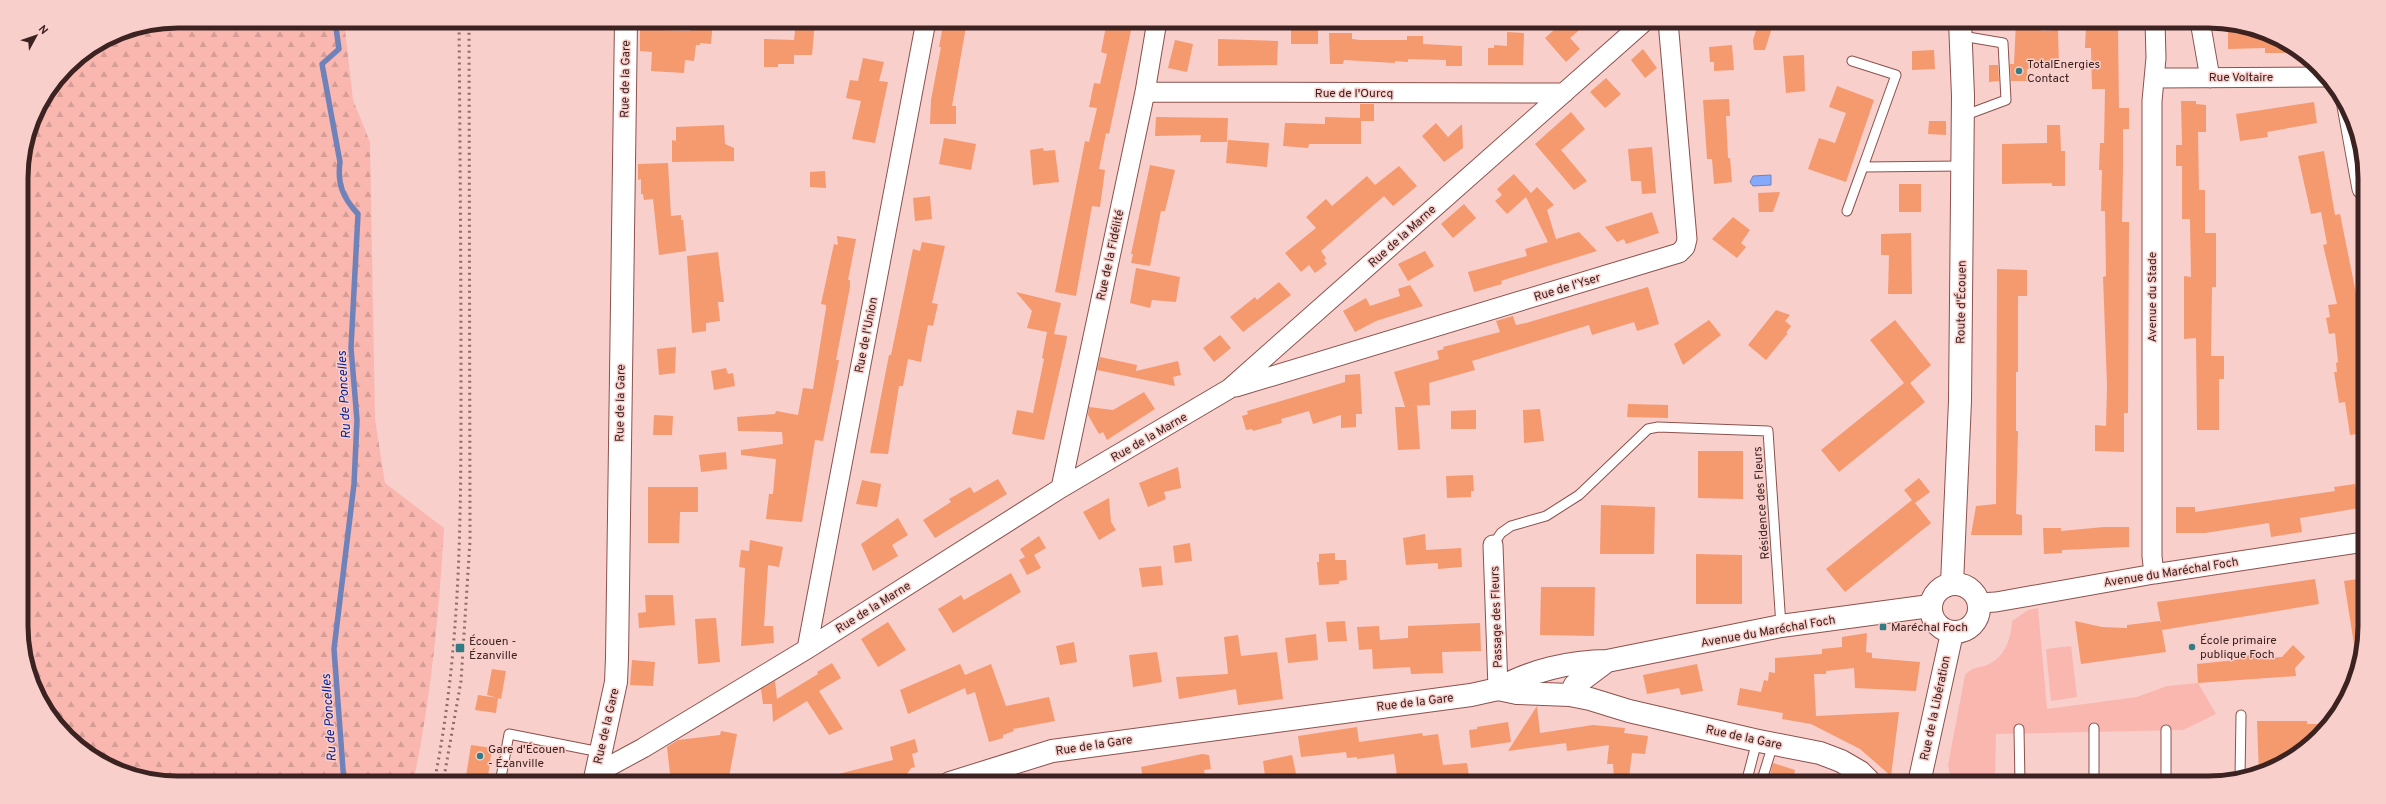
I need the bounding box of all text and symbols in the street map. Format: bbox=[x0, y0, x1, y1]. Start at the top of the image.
north arrow bbox=[16, 16, 56, 56]
text: N bbox=[35, 23, 51, 38]
street label: Rue de la Gare bbox=[617, 40, 635, 118]
place label: TotalEnergies Contact bbox=[2027, 57, 2100, 87]
marker: TotalEnergies Contact bbox=[2014, 66, 2024, 76]
street label: Rue Voltaire bbox=[2209, 70, 2273, 86]
street label: Rue de l'Ourcq bbox=[1315, 86, 1393, 102]
street label: Rue de la Marne bbox=[1365, 202, 1440, 271]
street label: Rue de la Fidélité bbox=[1094, 208, 1128, 302]
street label: Avenue du Stade bbox=[2145, 252, 2161, 342]
street label: Route d'Écouen bbox=[1953, 260, 1971, 344]
street label: Rue de l'Yser bbox=[1532, 270, 1603, 306]
street label: Rue de l'Union bbox=[852, 296, 882, 374]
water label: Ru de Poncelles bbox=[335, 350, 355, 439]
street label: Rue de la Gare bbox=[612, 364, 630, 442]
street label: Rue de la Marne bbox=[1108, 409, 1191, 466]
street label: Résidence des Fleurs bbox=[1750, 446, 1774, 560]
street label: Avenue du Maréchal Foch bbox=[2103, 554, 2240, 592]
street label: Passage des Fleurs bbox=[1487, 566, 1507, 668]
street label: Rue de la Marne bbox=[833, 578, 914, 637]
street label: Avenue du Maréchal Foch bbox=[1700, 612, 1837, 652]
place label: Maréchal Foch bbox=[1891, 620, 1968, 636]
marker: Maréchal Foch bbox=[1878, 622, 1888, 632]
place label: École primaire publique Foch bbox=[2200, 633, 2277, 663]
place label: Écouen - Ézanville bbox=[469, 634, 517, 664]
marker: Écouen - Ézanville bbox=[454, 642, 466, 654]
marker: École primaire publique Foch bbox=[2187, 642, 2197, 652]
street label: Rue de la Libération bbox=[1917, 654, 1955, 762]
water label: Ru de Poncelles bbox=[319, 673, 341, 762]
street label: Rue de la Gare bbox=[590, 687, 624, 766]
street label: Rue de la Gare bbox=[1376, 690, 1455, 716]
street label: Rue de la Gare bbox=[1704, 722, 1783, 754]
street label: Rue de la Gare bbox=[1055, 732, 1134, 760]
place label: Gare d'Écouen - Ézanville bbox=[488, 742, 565, 772]
marker: Gare d'Écouen - Ézanville bbox=[475, 751, 485, 761]

